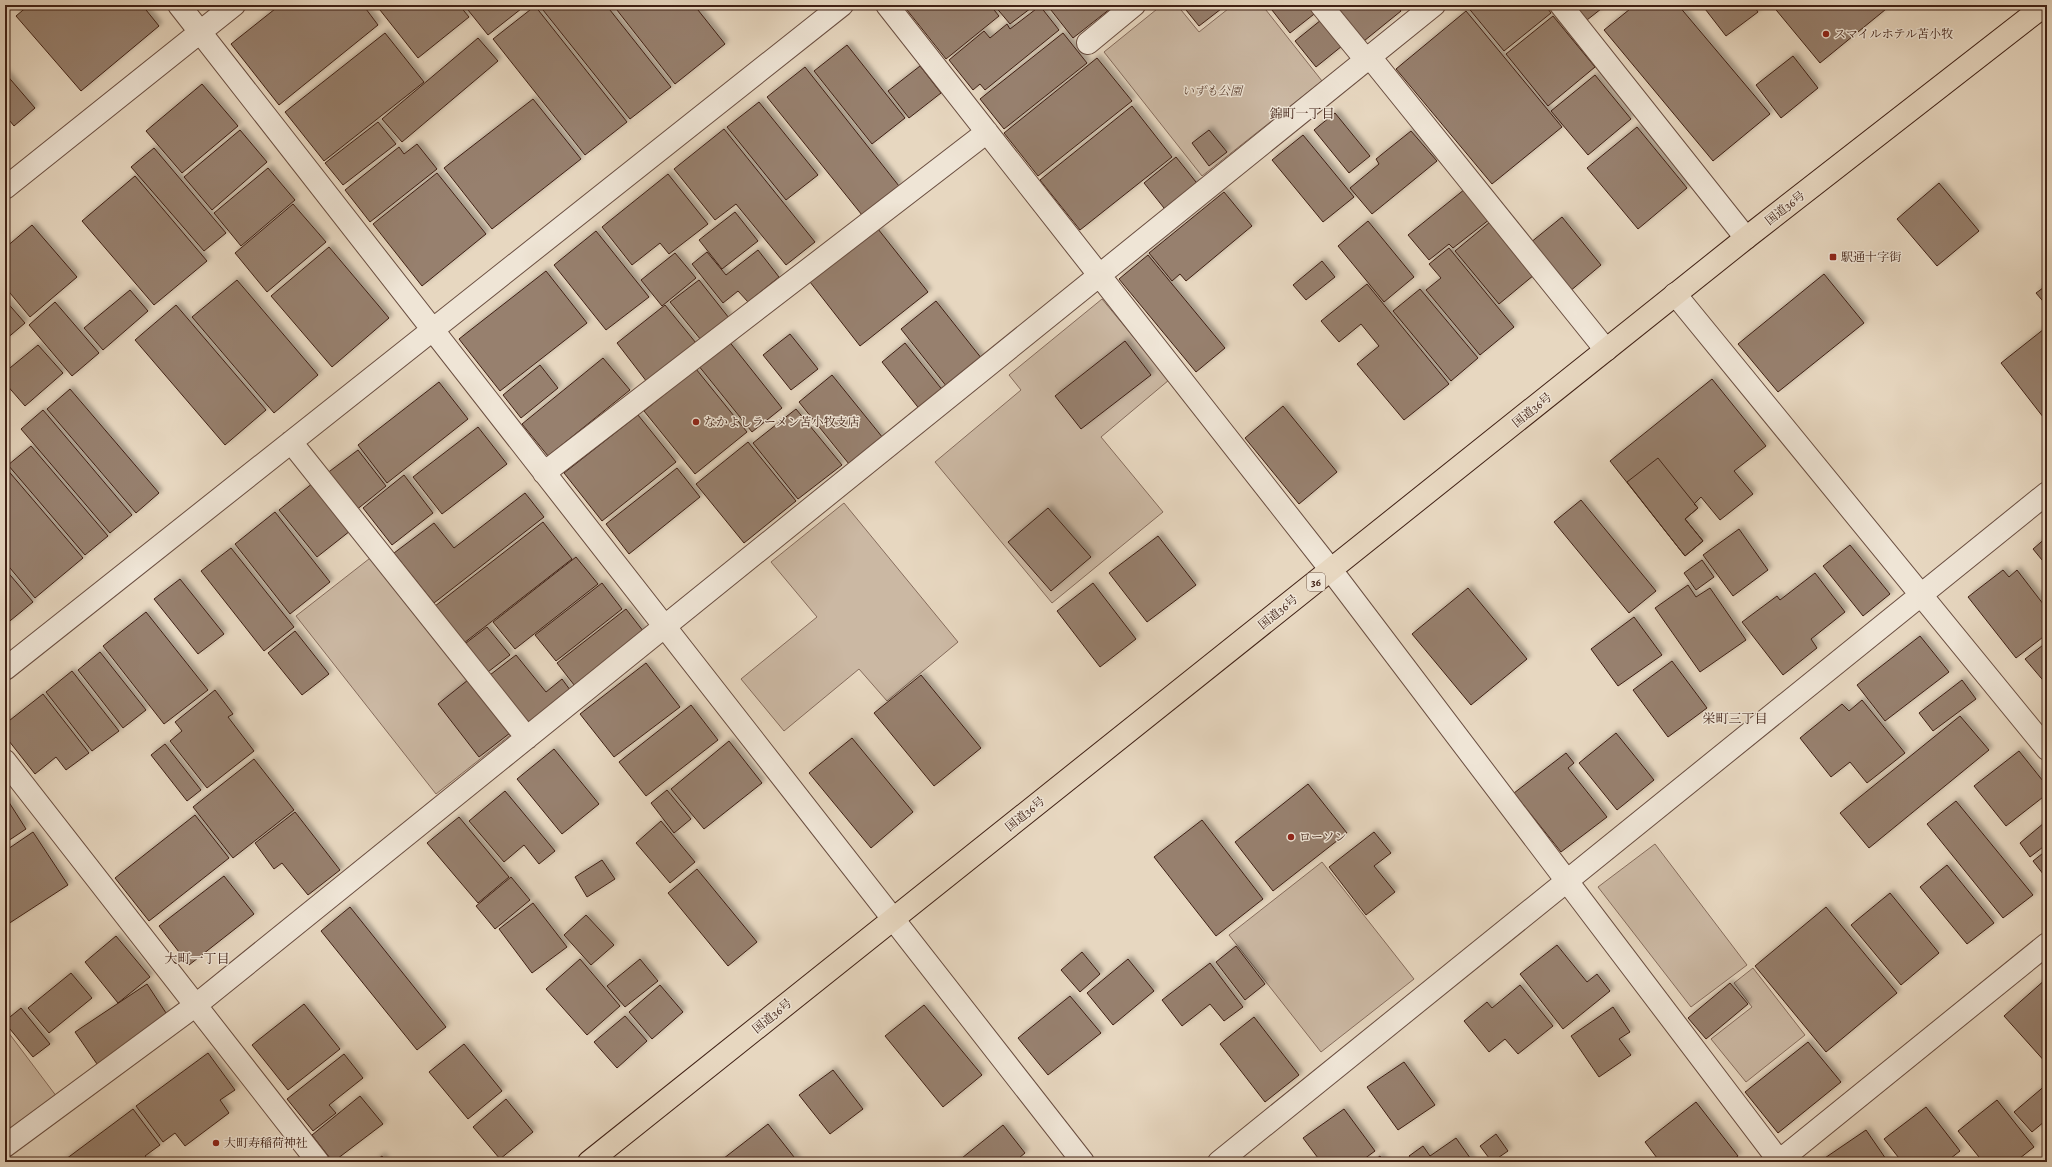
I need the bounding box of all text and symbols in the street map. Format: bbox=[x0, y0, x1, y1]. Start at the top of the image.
place label: スマイルホテル苫小牧 bbox=[1834, 26, 1953, 42]
marker: スマイルホテル苫小牧 bbox=[1821, 29, 1831, 39]
park label: いずも公園 bbox=[1182, 83, 1244, 99]
district label: 錦町一丁目 bbox=[1269, 105, 1335, 122]
street label: 国道36号 bbox=[1762, 187, 1808, 229]
place label: 駅通十字街 bbox=[1841, 249, 1902, 265]
marker: 駅通十字街 bbox=[1828, 252, 1838, 262]
street label: 国道36号 bbox=[1509, 389, 1555, 431]
place label: なかよしラーメン苫小牧支店 bbox=[704, 414, 859, 430]
marker: なかよしラーメン苫小牧支店 bbox=[691, 417, 701, 427]
road number: 36 bbox=[1307, 573, 1325, 591]
street label: 国道36号 bbox=[1255, 591, 1301, 633]
district label: 栄町三丁目 bbox=[1702, 710, 1768, 727]
street label: 国道36号 bbox=[1002, 793, 1048, 835]
place label: ローソン bbox=[1299, 829, 1347, 845]
marker: ローソン bbox=[1286, 832, 1296, 842]
district label: 大町一丁目 bbox=[164, 950, 230, 967]
street label: 国道36号 bbox=[749, 995, 795, 1037]
place label: 大町寿稲荷神社 bbox=[224, 1135, 308, 1151]
marker: 大町寿稲荷神社 bbox=[211, 1138, 221, 1148]

